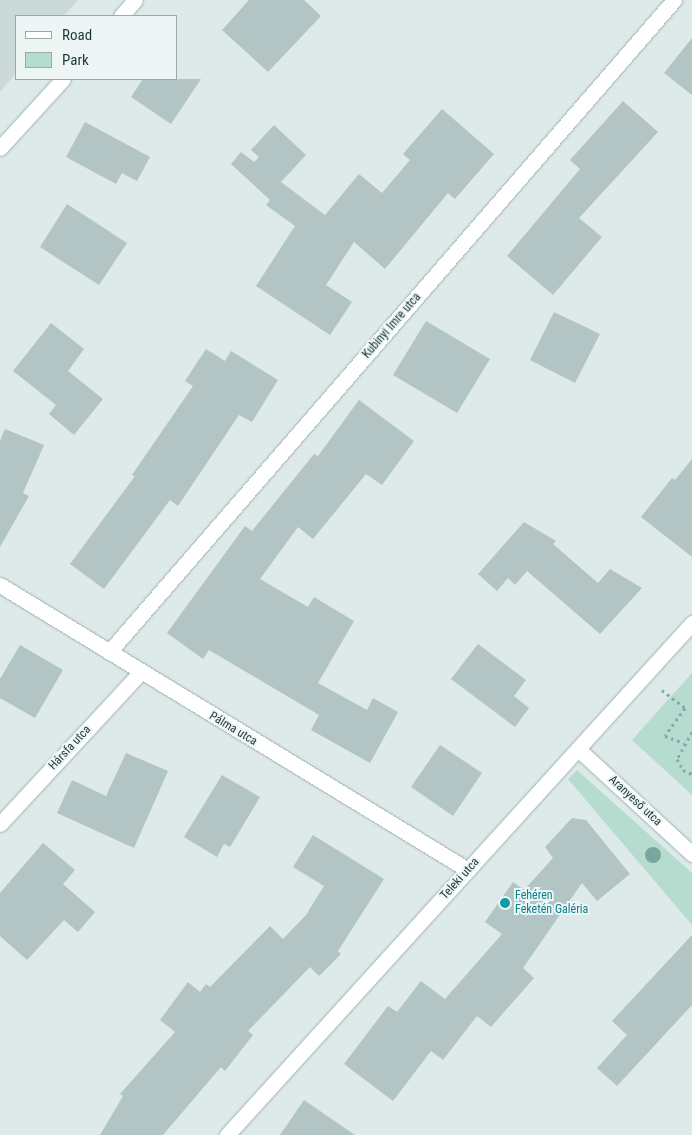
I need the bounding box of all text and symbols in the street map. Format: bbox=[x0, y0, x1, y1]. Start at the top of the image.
legend bbox=[15, 15, 178, 80]
text: Road bbox=[62, 26, 92, 44]
text: Park bbox=[62, 51, 89, 69]
street label: Kubinyi Imre utca bbox=[360, 290, 424, 362]
street label: Pálma utca bbox=[206, 709, 260, 749]
street label: Hársfa utca bbox=[46, 723, 94, 773]
street label: Aranyeső utca bbox=[605, 773, 665, 829]
street label: Teleki utca bbox=[438, 855, 482, 903]
place label: Fehéren Feketén Galéria bbox=[515, 889, 588, 917]
marker: Fehéren Feketén Galéria bbox=[499, 897, 511, 909]

